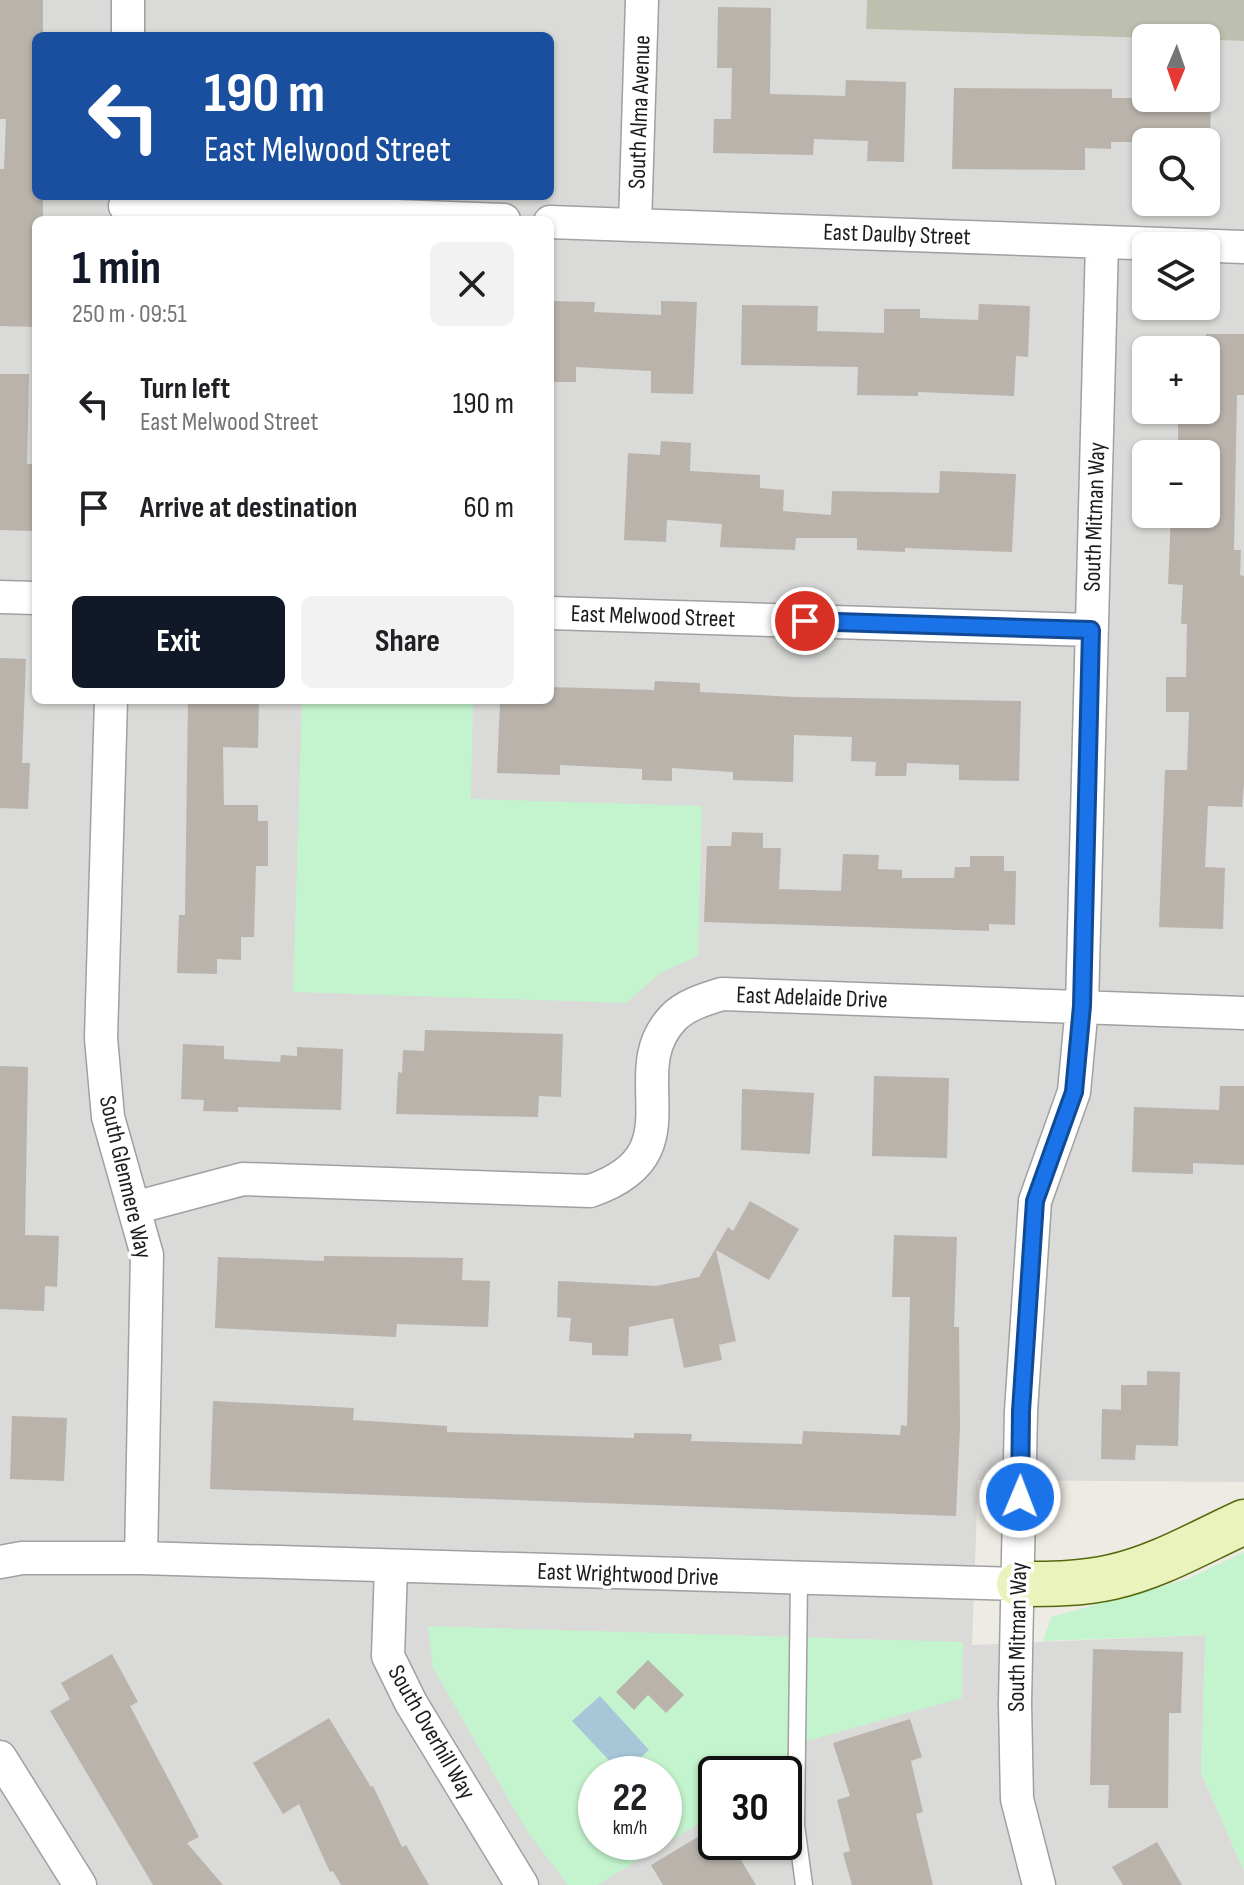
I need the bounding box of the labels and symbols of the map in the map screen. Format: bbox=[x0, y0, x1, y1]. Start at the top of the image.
north arrow bbox=[1132, 24, 1220, 112]
street label: South Alma Avenue bbox=[622, 35, 657, 189]
street label: East Daulby Street bbox=[823, 217, 971, 252]
street label: South Mitman Way bbox=[1077, 442, 1112, 592]
pin bbox=[771, 587, 839, 655]
street label: East Melwood Street bbox=[570, 599, 736, 634]
street label: East Adelaide Drive bbox=[736, 980, 888, 1015]
street label: South Glenmere Way bbox=[93, 1093, 158, 1261]
position arrow bbox=[978, 1455, 1062, 1539]
street label: East Wrightwood Drive bbox=[537, 1557, 719, 1592]
street label: South Mitman Way bbox=[1002, 1562, 1033, 1712]
street label: South Overhill Way bbox=[382, 1660, 482, 1804]
speed limit sign: 30 bbox=[698, 1756, 802, 1860]

